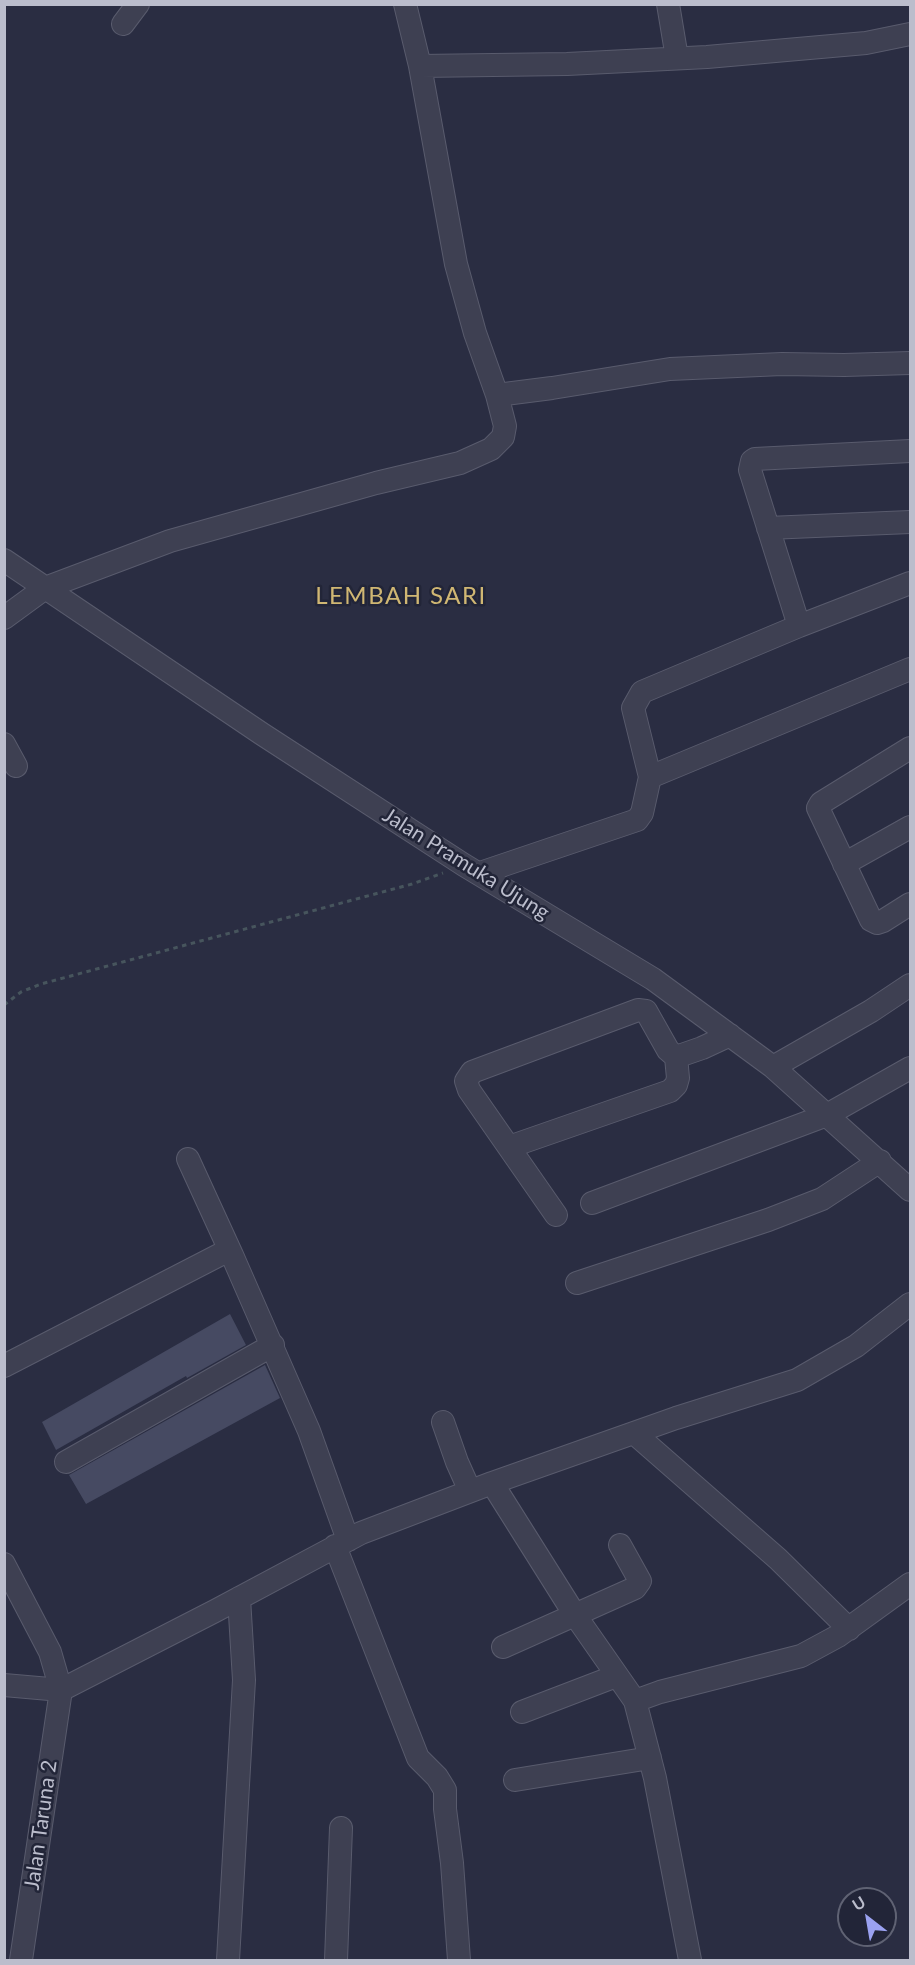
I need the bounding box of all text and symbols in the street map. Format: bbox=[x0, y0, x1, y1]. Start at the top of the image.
district label: LEMBAH SARI bbox=[315, 582, 487, 610]
street label: Jalan Pramuka Ujung bbox=[378, 803, 554, 925]
street label: Jalan Taruna 2 bbox=[19, 1758, 63, 1892]
north arrow bbox=[837, 1887, 897, 1947]
text: U bbox=[849, 1892, 868, 1914]

